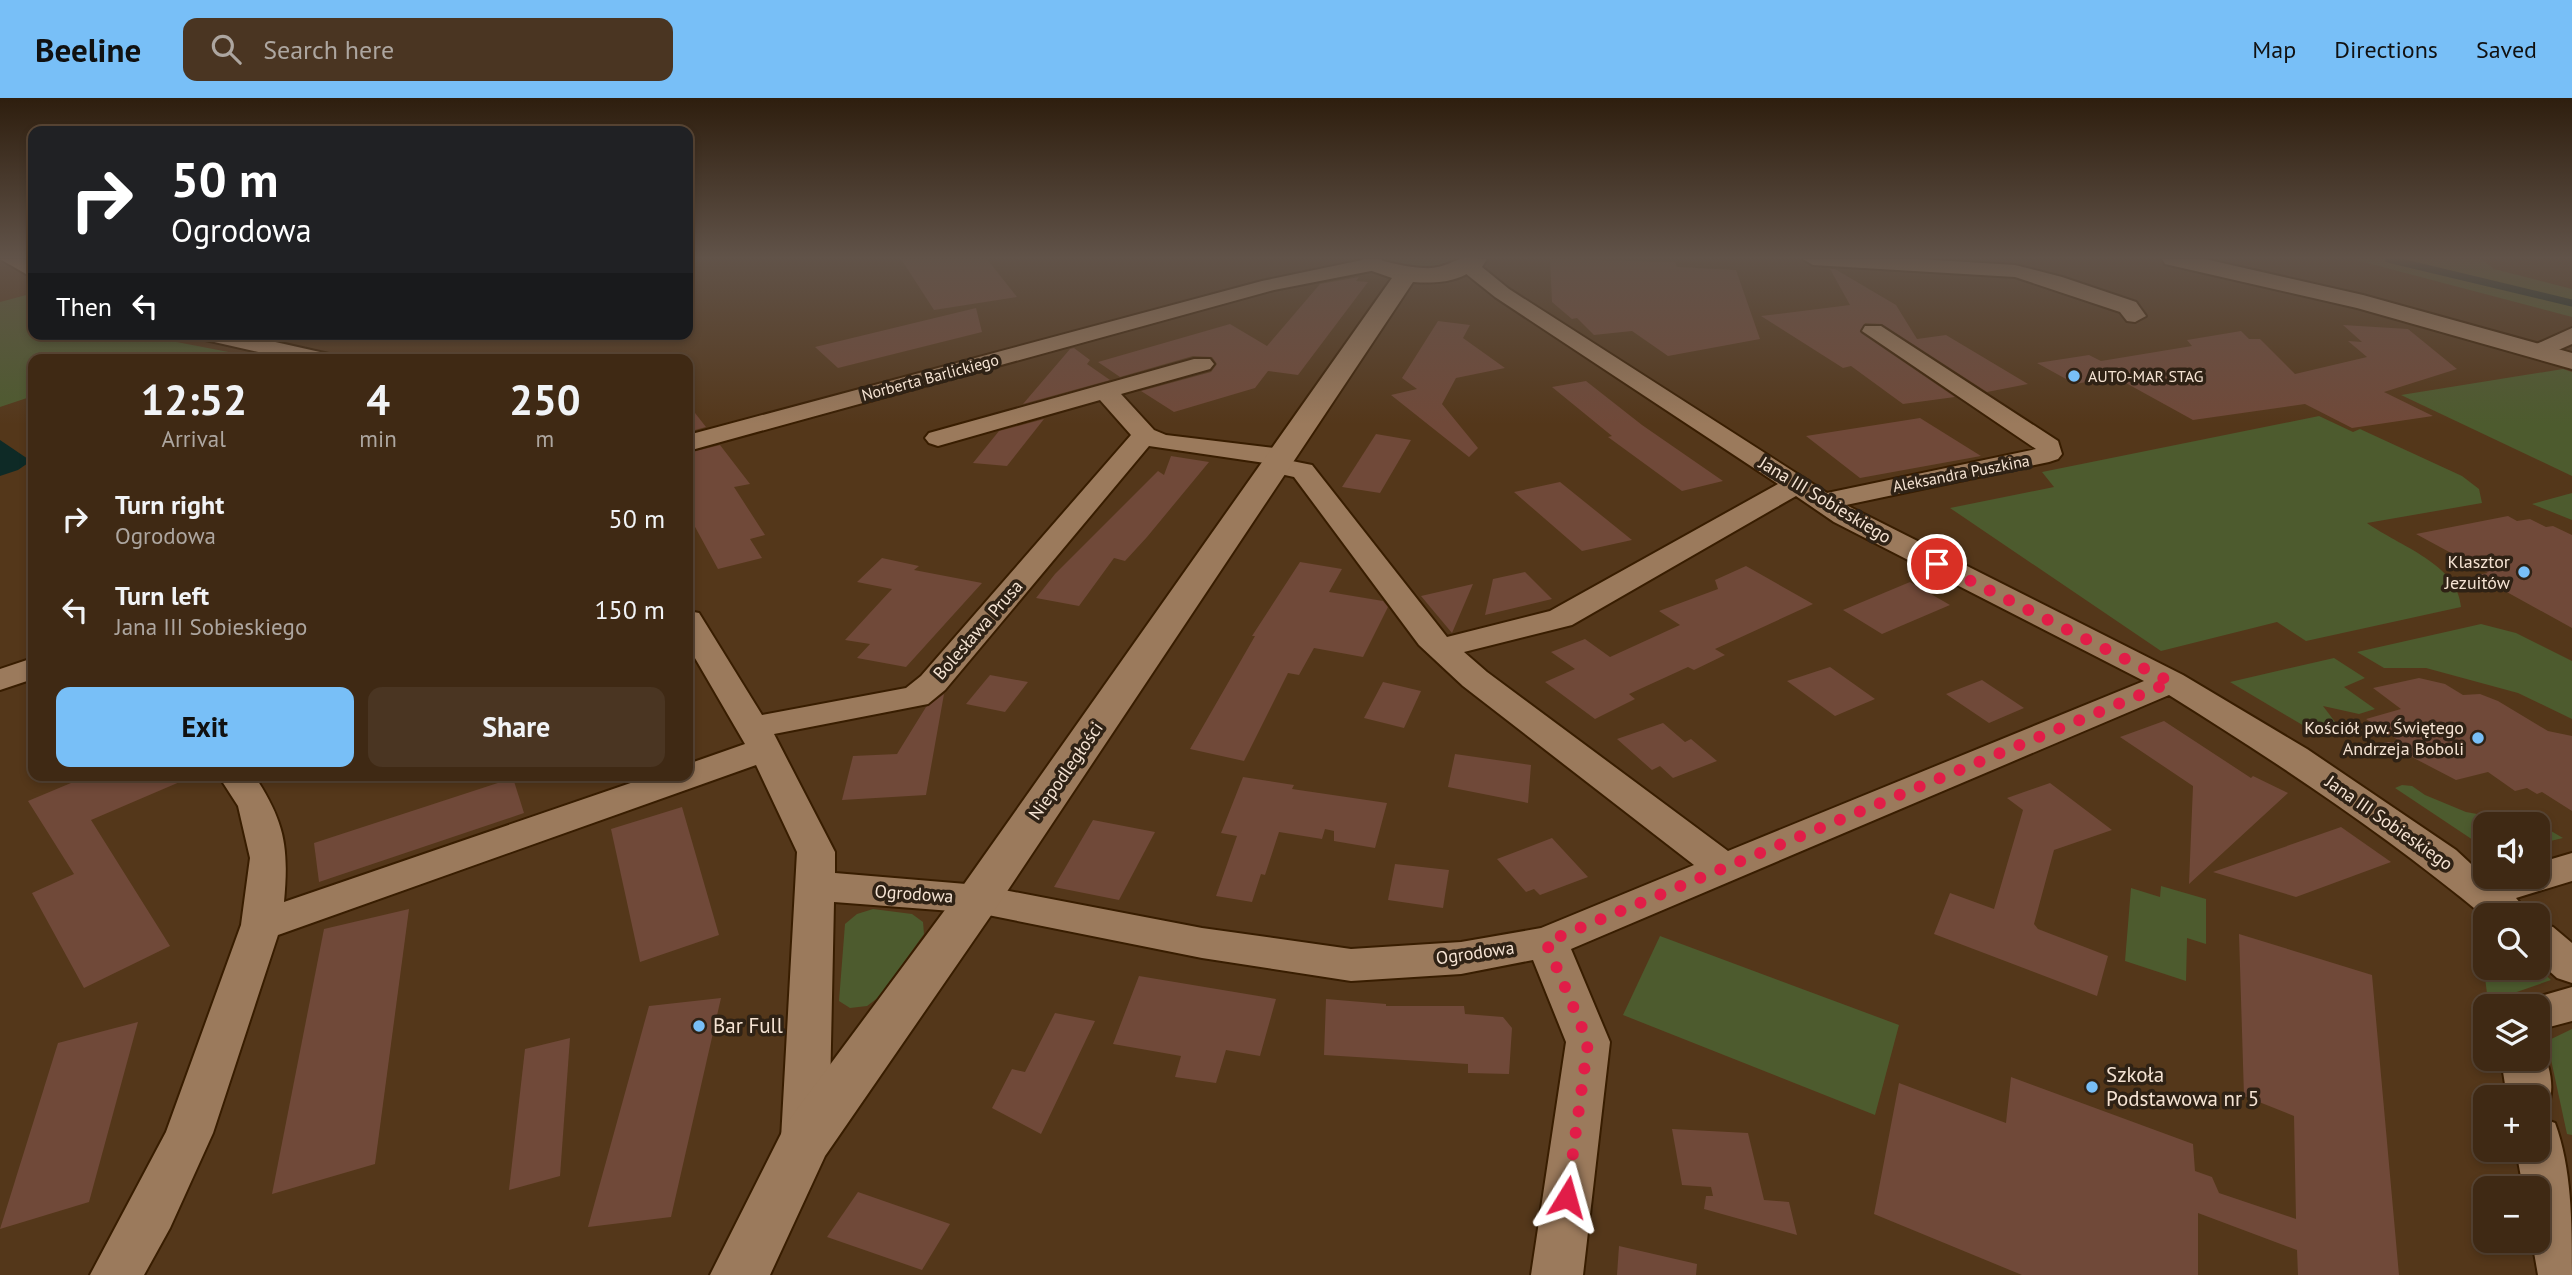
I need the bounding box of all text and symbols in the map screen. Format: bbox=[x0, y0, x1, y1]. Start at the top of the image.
search box bbox=[183, 18, 673, 81]
text: Beeline bbox=[35, 28, 141, 71]
icon: search bbox=[207, 30, 245, 68]
text: Search here bbox=[263, 33, 394, 66]
text: Map bbox=[2252, 34, 2296, 65]
text: Directions bbox=[2334, 34, 2438, 65]
text: Saved bbox=[2476, 34, 2537, 65]
text: 50 m bbox=[171, 147, 278, 211]
icon: right bbox=[56, 154, 147, 245]
text: Ogrodowa bbox=[171, 209, 312, 251]
icon: left bbox=[126, 287, 164, 325]
text: Then bbox=[56, 290, 112, 323]
street label: Norberta Barlickiego bbox=[859, 349, 1001, 405]
place label: AUTO-MAR STAG bbox=[2088, 366, 2203, 386]
marker: AUTO-MAR STAG bbox=[2066, 368, 2082, 384]
text: 12:52 bbox=[140, 372, 247, 427]
text: 4 bbox=[366, 372, 390, 427]
text: 250 bbox=[509, 372, 581, 427]
text: Arrival bbox=[161, 424, 226, 453]
text: min bbox=[359, 424, 397, 453]
text: m bbox=[536, 424, 554, 453]
street label: Jana III Sobieskiego bbox=[1754, 450, 1896, 548]
street label: Aleksandra Puszkina bbox=[1891, 450, 2031, 496]
text: Turn right bbox=[115, 488, 224, 521]
icon: right bbox=[56, 500, 94, 538]
text: 50 m bbox=[609, 502, 665, 535]
text: Ogrodowa bbox=[115, 521, 216, 550]
pin bbox=[1907, 534, 1967, 594]
icon: arrive bbox=[1918, 545, 1956, 583]
place label: Klasztor Jezuitów bbox=[2444, 550, 2511, 594]
marker: Klasztor Jezuitów bbox=[2516, 564, 2532, 580]
street label: Bolesława Prusa bbox=[928, 575, 1027, 684]
text: Turn left bbox=[115, 579, 209, 612]
icon: left bbox=[56, 591, 94, 629]
text: 150 m bbox=[594, 593, 665, 626]
text: Jana III Sobieskiego bbox=[115, 612, 307, 641]
button: Exit bbox=[56, 687, 354, 767]
button: Share bbox=[368, 687, 665, 767]
place label: Kościół pw. Świętego Andrzeja Boboli bbox=[2304, 716, 2464, 760]
street label: Niepodległości bbox=[1023, 717, 1108, 824]
marker: Kościół pw. Świętego Andrzeja Boboli bbox=[2470, 730, 2486, 746]
street label: Jana III Sobieskiego bbox=[2320, 769, 2458, 875]
map controls bbox=[2473, 812, 2550, 1253]
button: sound bbox=[2473, 812, 2550, 889]
street label: Ogrodowa bbox=[874, 879, 954, 908]
button: search bbox=[2473, 903, 2550, 980]
street label: Ogrodowa bbox=[1434, 936, 1516, 969]
button: layers bbox=[2473, 994, 2550, 1071]
place label: Bar Full bbox=[713, 1012, 783, 1039]
marker: Bar Full bbox=[691, 1018, 707, 1034]
place label: Szkoła Podstawowa nr 5 bbox=[2106, 1061, 2259, 1112]
marker: Szkoła Podstawowa nr 5 bbox=[2084, 1079, 2100, 1095]
button: + bbox=[2473, 1085, 2550, 1162]
position arrow bbox=[1530, 1160, 1604, 1234]
button: − bbox=[2473, 1176, 2550, 1253]

